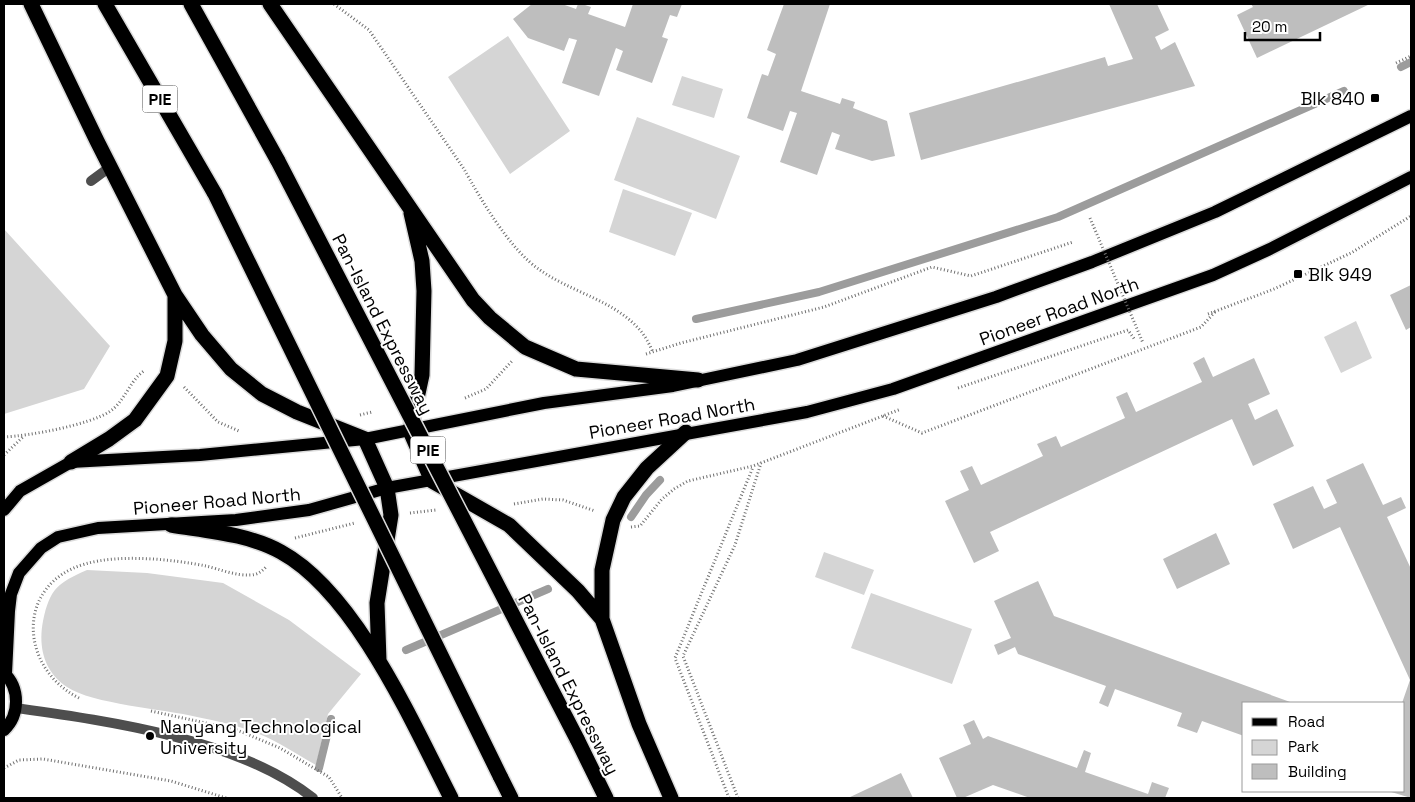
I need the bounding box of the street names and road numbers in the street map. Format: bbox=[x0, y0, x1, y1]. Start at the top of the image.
road number: PIE bbox=[142, 86, 178, 112]
street label: Pan-Island Expressway bbox=[327, 230, 439, 418]
street label: Pioneer Road North bbox=[976, 271, 1142, 351]
street label: Pioneer Road North bbox=[587, 392, 757, 444]
road number: PIE bbox=[410, 436, 446, 464]
street label: Pioneer Road North bbox=[132, 482, 302, 520]
street label: Pan-Island Expressway bbox=[513, 590, 625, 778]

